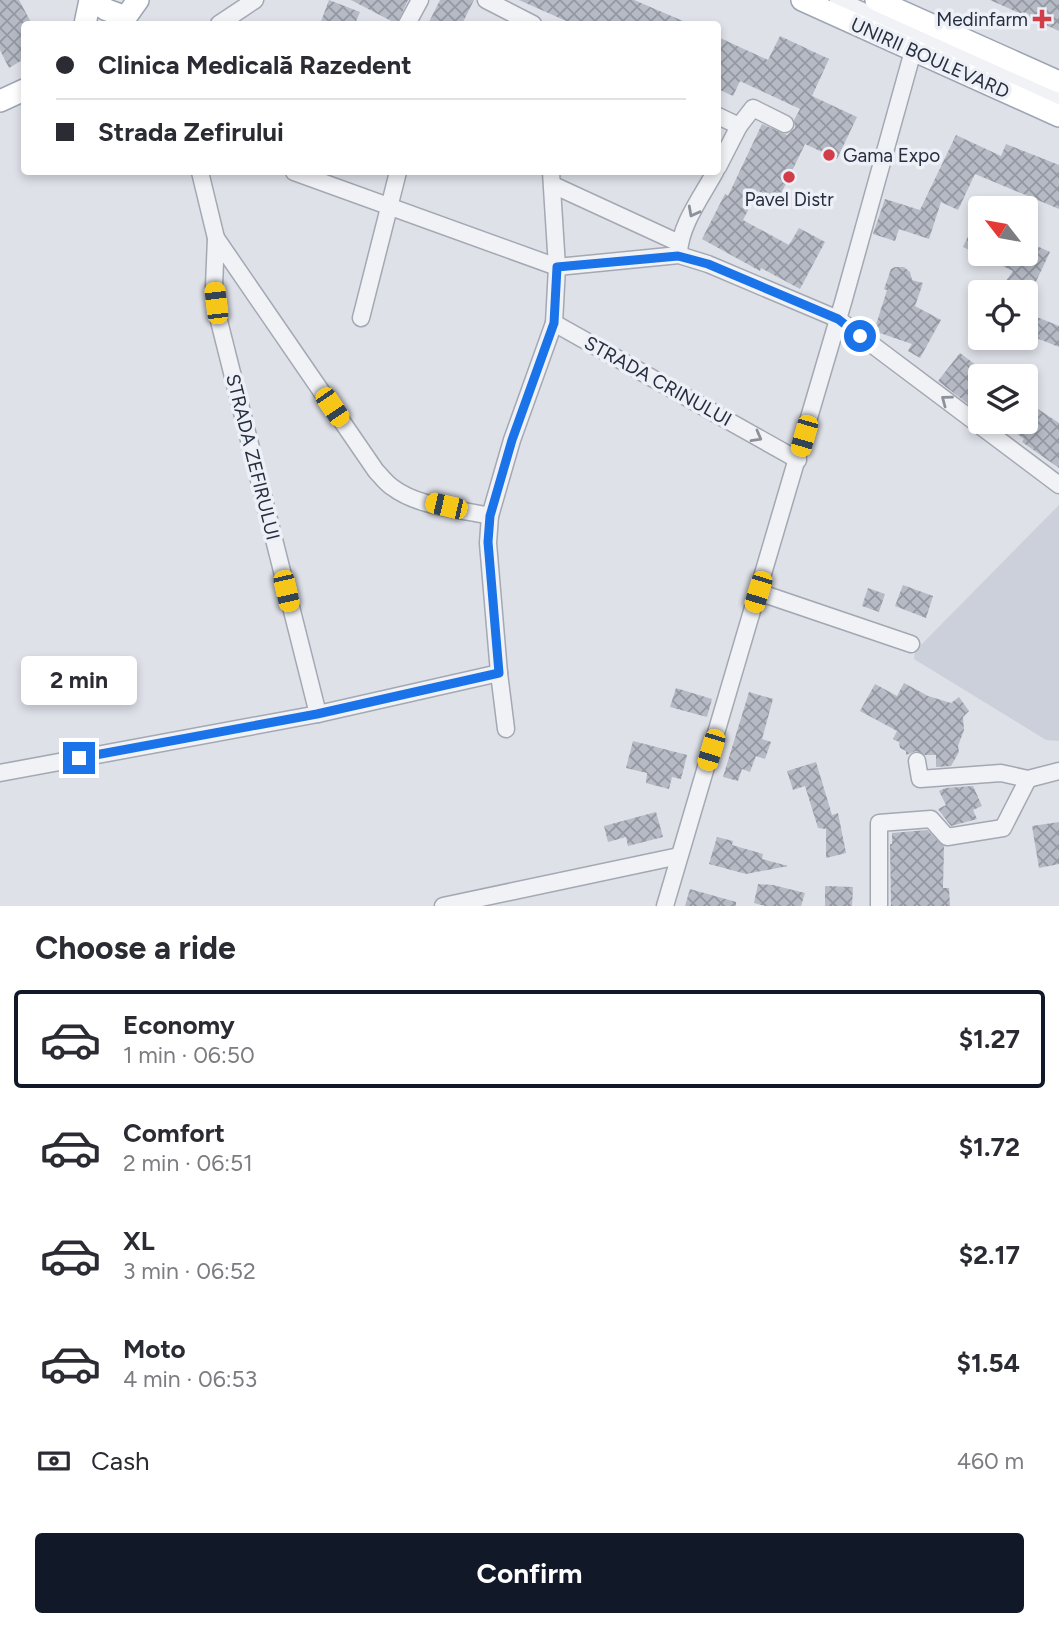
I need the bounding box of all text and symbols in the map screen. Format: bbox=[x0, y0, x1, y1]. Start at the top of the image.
place label: Medinfarm bbox=[936, 8, 1028, 31]
marker: Medinfarm bbox=[1034, 11, 1050, 27]
street label: UNIRII BOULEVARD bbox=[847, 13, 1013, 103]
text: Clinica Medicală Razedent bbox=[98, 49, 412, 81]
text: Strada Zefirului bbox=[98, 116, 284, 148]
place label: Gama Expo bbox=[843, 144, 940, 167]
marker: Gama Expo bbox=[821, 147, 837, 163]
marker: Pavel Distr bbox=[781, 169, 797, 185]
place label: Pavel Distr bbox=[744, 188, 834, 211]
north arrow bbox=[968, 196, 1038, 266]
map controls bbox=[968, 196, 1038, 434]
one-way arrow bbox=[688, 205, 702, 218]
button: locate bbox=[968, 280, 1038, 350]
car bbox=[204, 281, 229, 325]
route start bbox=[844, 320, 876, 352]
street label: STRADA CRINULUI bbox=[580, 331, 736, 431]
button: layers bbox=[968, 364, 1038, 434]
street label: STRADA ZEFIRULUI bbox=[221, 372, 285, 542]
car bbox=[312, 384, 353, 430]
one-way arrow bbox=[941, 396, 953, 408]
car bbox=[789, 413, 820, 459]
one-way arrow bbox=[750, 429, 762, 442]
car bbox=[424, 491, 469, 521]
car bbox=[272, 568, 301, 614]
car bbox=[742, 569, 775, 615]
callout: 2 min bbox=[21, 656, 137, 706]
text: 2 min bbox=[50, 666, 108, 694]
car bbox=[695, 727, 728, 773]
route end bbox=[63, 742, 95, 774]
text: Choose a ride bbox=[35, 929, 236, 967]
icon: car bbox=[39, 1008, 102, 1071]
text: Economy bbox=[123, 1009, 235, 1041]
text: $1.27 bbox=[959, 1023, 1020, 1055]
text: 1 min · 06:50 bbox=[123, 1041, 255, 1069]
icon: car bbox=[39, 1116, 102, 1179]
text: Comfort bbox=[123, 1117, 225, 1149]
text: $1.72 bbox=[959, 1131, 1020, 1163]
text: 2 min · 06:51 bbox=[123, 1149, 253, 1177]
icon: car bbox=[39, 1224, 102, 1287]
text: XL bbox=[123, 1225, 155, 1257]
text: $2.17 bbox=[959, 1239, 1020, 1271]
text: 3 min · 06:52 bbox=[123, 1257, 256, 1285]
icon: car bbox=[39, 1332, 102, 1395]
text: Moto bbox=[123, 1333, 186, 1365]
text: $1.54 bbox=[957, 1347, 1020, 1379]
text: 4 min · 06:53 bbox=[123, 1365, 257, 1393]
icon: cash bbox=[35, 1442, 73, 1480]
text: Cash bbox=[91, 1445, 150, 1477]
text: 460 m bbox=[957, 1447, 1024, 1475]
button: Confirm bbox=[35, 1533, 1024, 1613]

